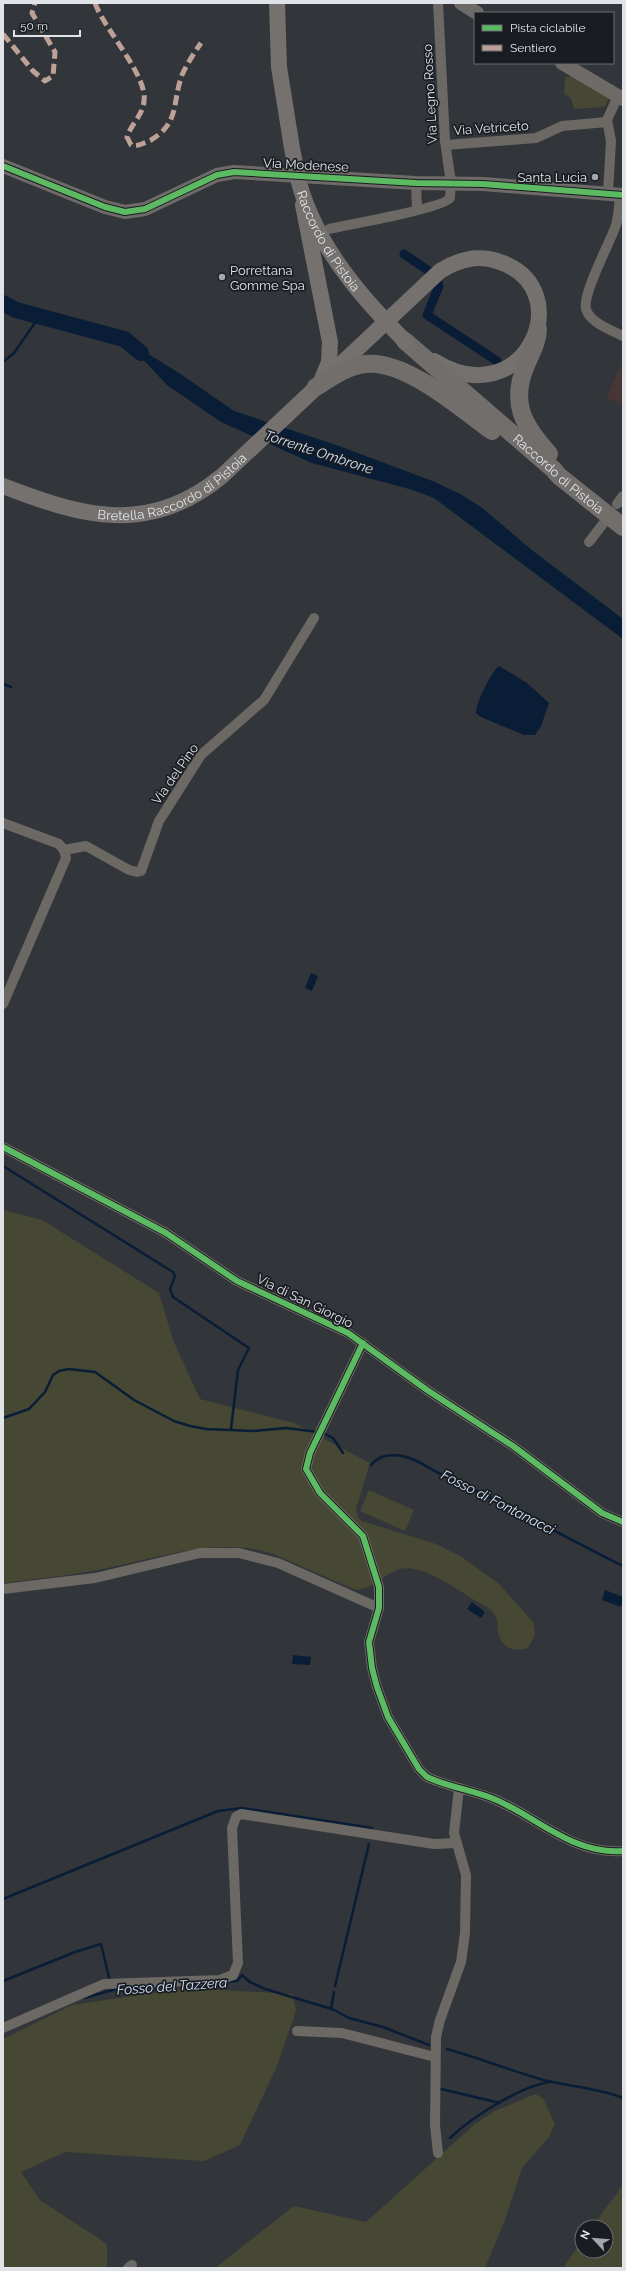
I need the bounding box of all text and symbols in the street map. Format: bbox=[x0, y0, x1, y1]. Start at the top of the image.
scale bar bbox=[14, 12, 80, 38]
legend bbox=[474, 12, 614, 64]
text: 50 m bbox=[20, 19, 48, 33]
text: Pista ciclabile bbox=[510, 21, 585, 35]
text: Sentiero bbox=[510, 41, 556, 55]
street label: Via Legno Rosso bbox=[420, 43, 440, 144]
street label: Via Vetriceto bbox=[453, 118, 529, 138]
street label: Via Modenese bbox=[263, 155, 350, 175]
place label: Santa Lucia bbox=[517, 170, 587, 185]
marker: Santa Lucia bbox=[590, 172, 600, 182]
street label: Raccordo di Pistoia bbox=[294, 188, 364, 294]
place label: Porrettana Gomme Spa bbox=[230, 263, 305, 293]
marker: Porrettana Gomme Spa bbox=[217, 272, 227, 282]
water label: Torrente Ombrone bbox=[263, 427, 376, 477]
street label: Raccordo di Pistoia bbox=[510, 431, 607, 516]
street label: Bretella Raccordo di Pistoia bbox=[97, 450, 249, 523]
street label: Via del Pino bbox=[149, 741, 202, 807]
street label: Via di San Giorgio bbox=[255, 1271, 356, 1331]
water label: Fosso di Fontanacci bbox=[439, 1467, 558, 1538]
water label: Fosso del Tazzera bbox=[116, 1974, 228, 1998]
north arrow bbox=[574, 2219, 614, 2259]
text: N bbox=[578, 2228, 593, 2241]

